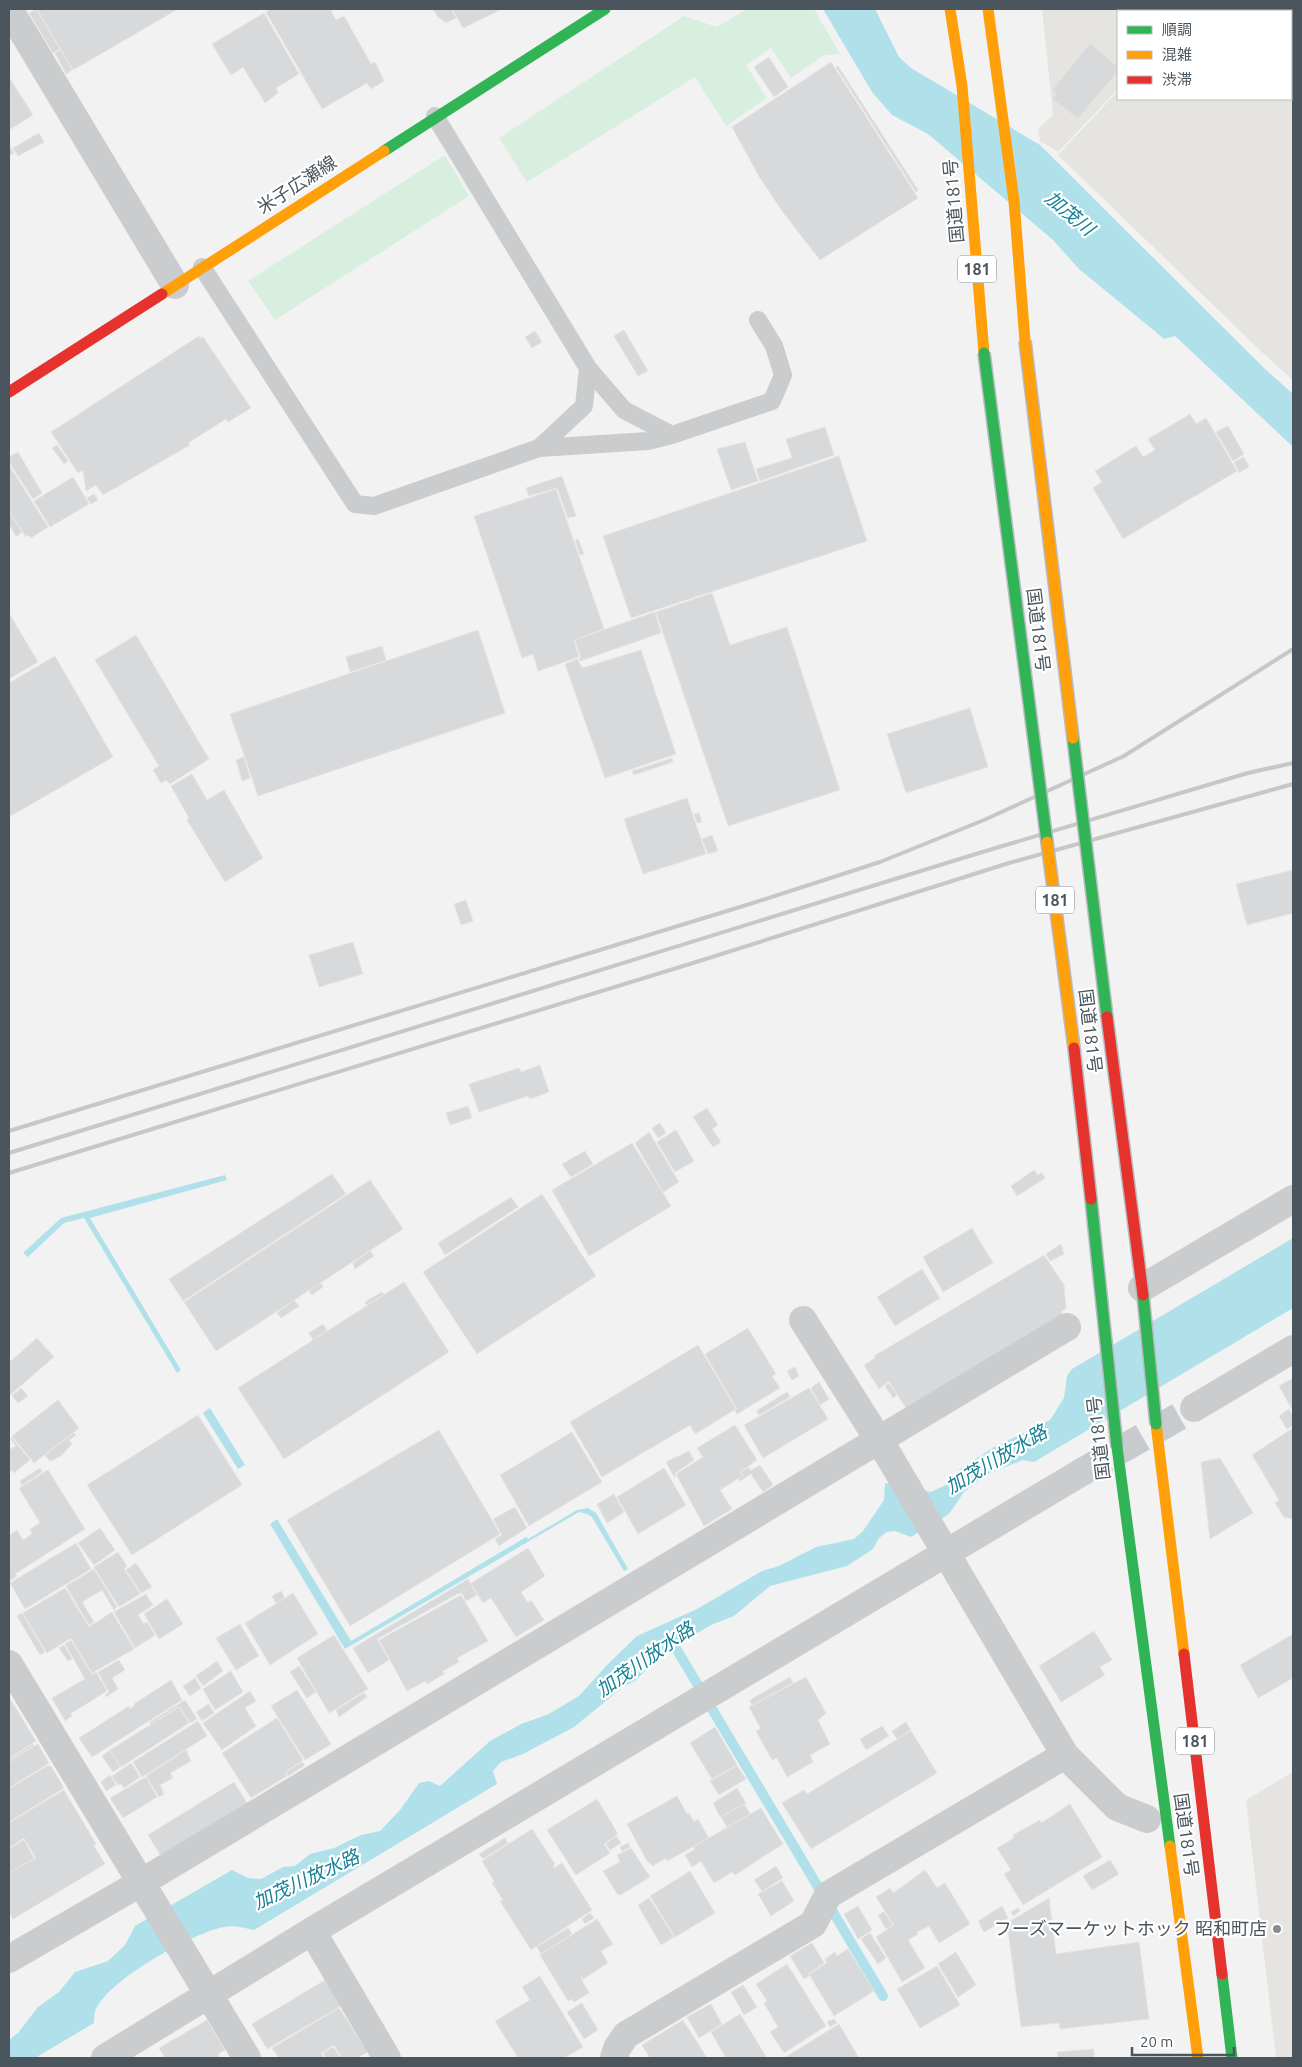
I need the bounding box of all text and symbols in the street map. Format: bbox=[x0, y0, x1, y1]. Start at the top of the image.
legend bbox=[1117, 10, 1292, 100]
text: 順調 bbox=[1162, 21, 1192, 38]
text: 混雑 bbox=[1162, 46, 1192, 63]
text: 渋滞 bbox=[1162, 71, 1192, 88]
street label: 米子広瀬線 bbox=[253, 151, 340, 217]
street label: 国道181号 bbox=[939, 158, 967, 244]
water label: 加茂川 bbox=[1041, 186, 1100, 241]
road number: 181 bbox=[958, 255, 996, 282]
street label: 国道181号 bbox=[1024, 587, 1054, 673]
road number: 181 bbox=[1036, 886, 1074, 914]
street label: 国道181号 bbox=[1076, 988, 1106, 1074]
street label: 国道181号 bbox=[1083, 1395, 1113, 1481]
water label: 加茂川放水路 bbox=[941, 1419, 1052, 1498]
water label: 加茂川放水路 bbox=[592, 1616, 700, 1701]
road number: 181 bbox=[1176, 1728, 1214, 1754]
street label: 国道181号 bbox=[1171, 1792, 1203, 1878]
water label: 加茂川放水路 bbox=[250, 1844, 364, 1913]
place label: フーズマーケットホック 昭和町店 bbox=[994, 1918, 1267, 1938]
marker: フーズマーケットホック 昭和町店 bbox=[1271, 1923, 1283, 1935]
scale bar bbox=[1132, 2024, 1234, 2056]
text: 20 m bbox=[1140, 2033, 1173, 2050]

